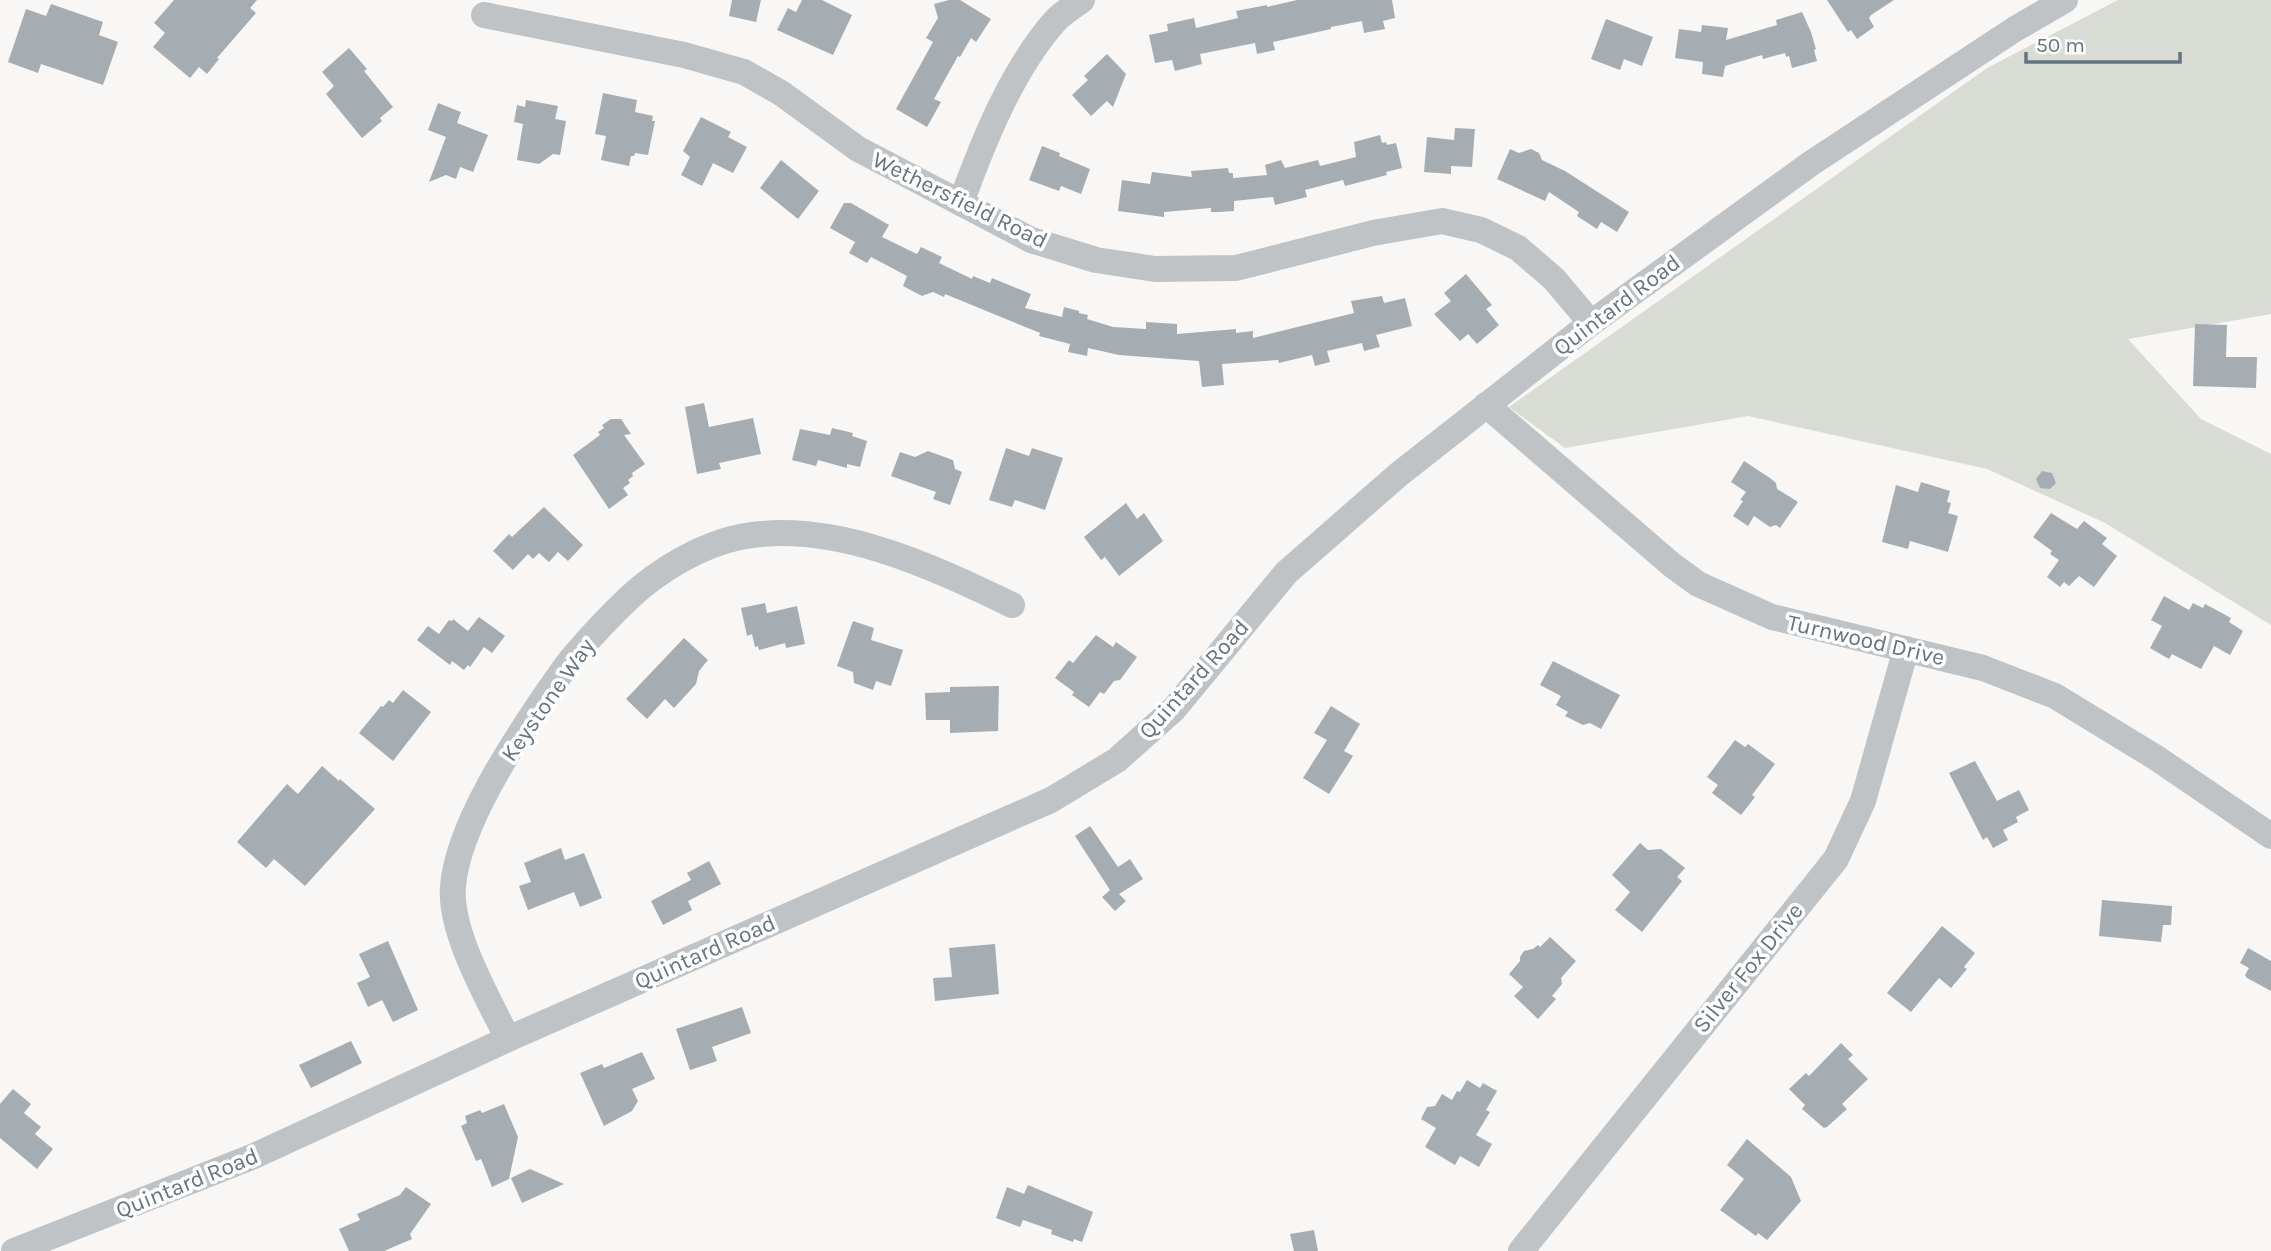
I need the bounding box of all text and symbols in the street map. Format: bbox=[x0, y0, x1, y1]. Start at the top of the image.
scale bar bbox=[2026, 21, 2180, 65]
text: 50 m bbox=[2036, 33, 2085, 57]
street label: Wethersfield Road bbox=[868, 146, 1052, 254]
street label: Quintard Road bbox=[1548, 249, 1686, 361]
street label: Turnwood Drive bbox=[1785, 609, 1947, 671]
street label: Quintard Road bbox=[1133, 614, 1255, 744]
street label: Keystone Way bbox=[496, 633, 601, 767]
street label: Silver Fox Drive bbox=[1687, 898, 1809, 1038]
street label: Quintard Road bbox=[630, 909, 780, 995]
street label: Quintard Road bbox=[112, 1142, 262, 1224]

